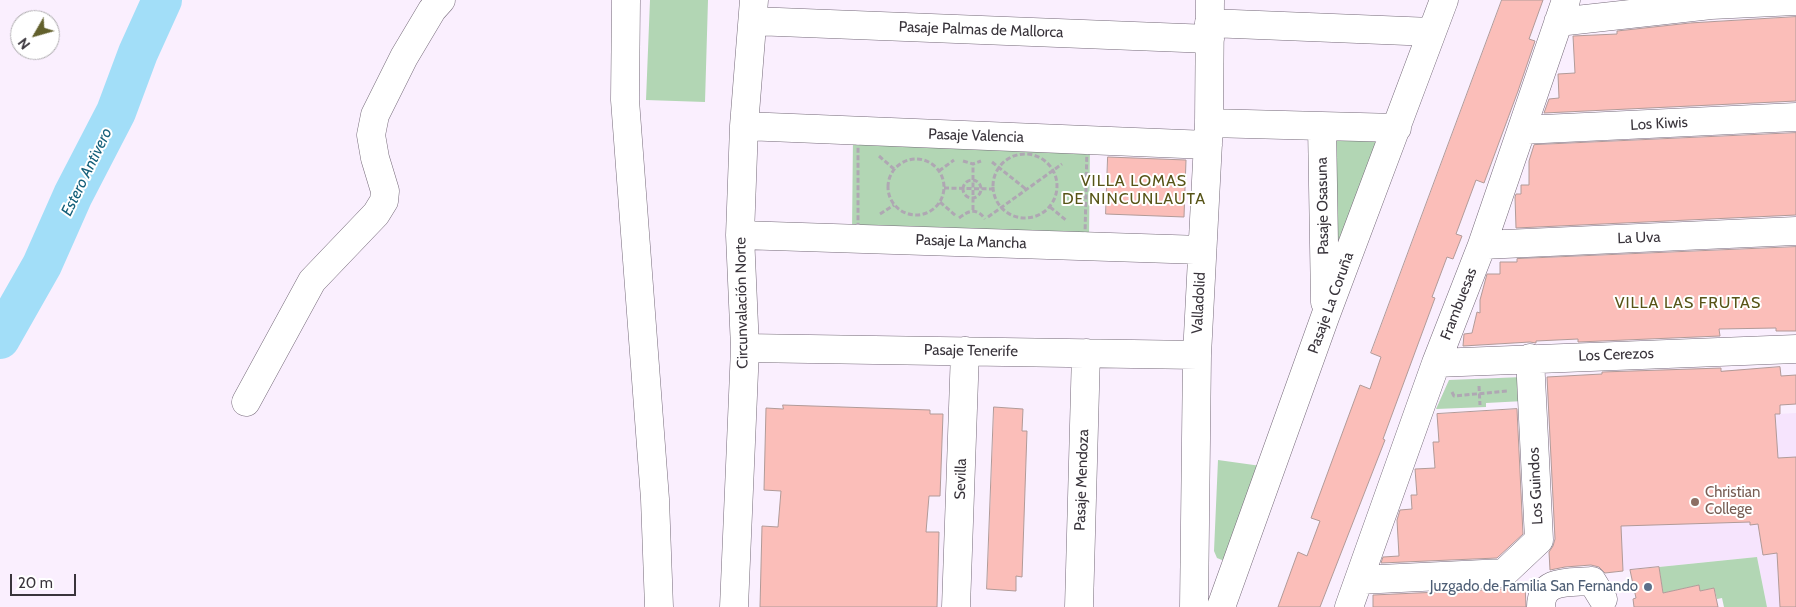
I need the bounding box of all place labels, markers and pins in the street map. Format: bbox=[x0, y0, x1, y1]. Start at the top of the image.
place label: Christian College bbox=[1705, 484, 1760, 519]
marker: Christian College bbox=[1689, 496, 1701, 508]
place label: Juzgado de Familia San Fernando bbox=[1430, 578, 1638, 596]
marker: Juzgado de Familia San Fernando bbox=[1642, 581, 1654, 593]

